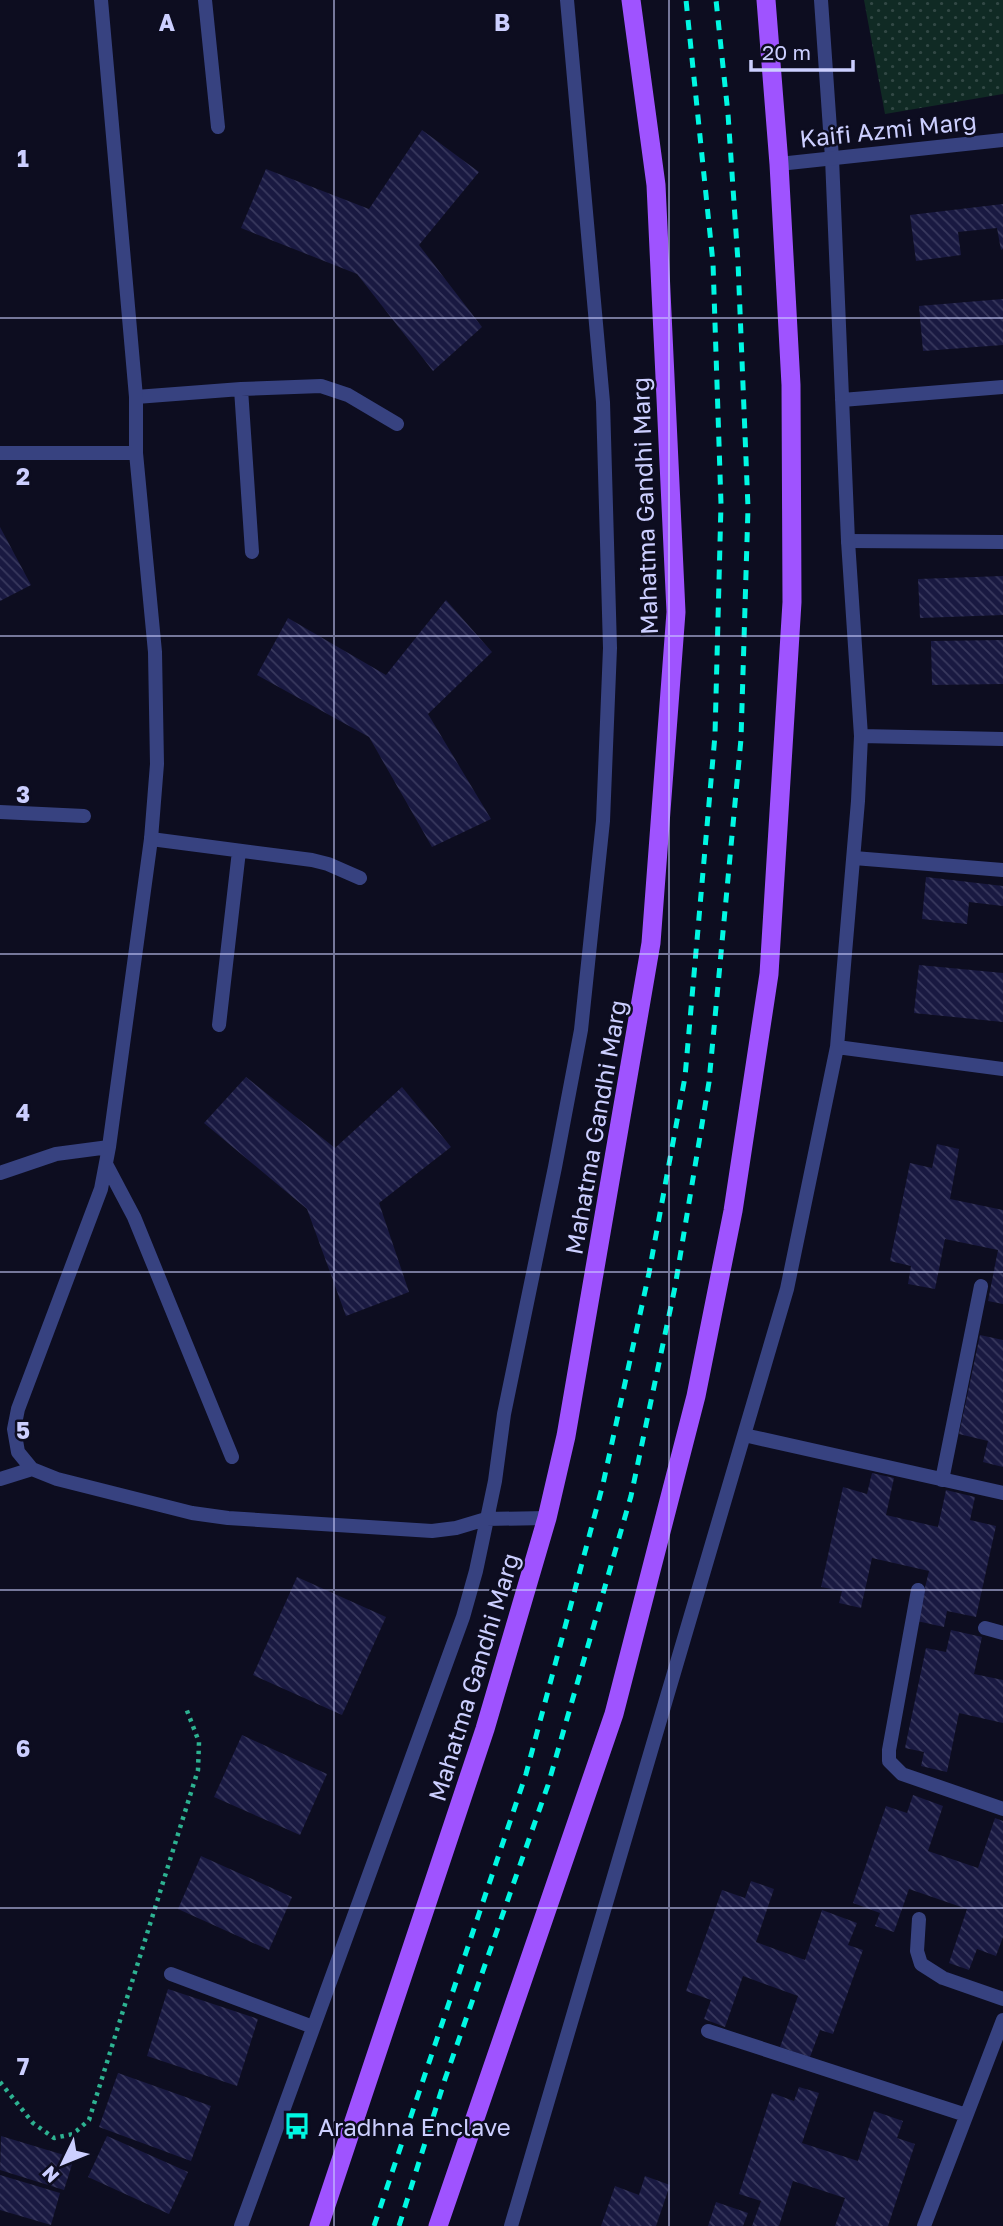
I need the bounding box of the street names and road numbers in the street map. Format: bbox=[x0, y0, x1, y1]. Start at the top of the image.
street label: Kaifi Azmi Marg bbox=[798, 105, 978, 153]
street label: Mahatma Gandhi Marg bbox=[625, 377, 663, 635]
street label: Mahatma Gandhi Marg bbox=[558, 997, 632, 1257]
street label: Mahatma Gandhi Marg bbox=[421, 1549, 525, 1805]

